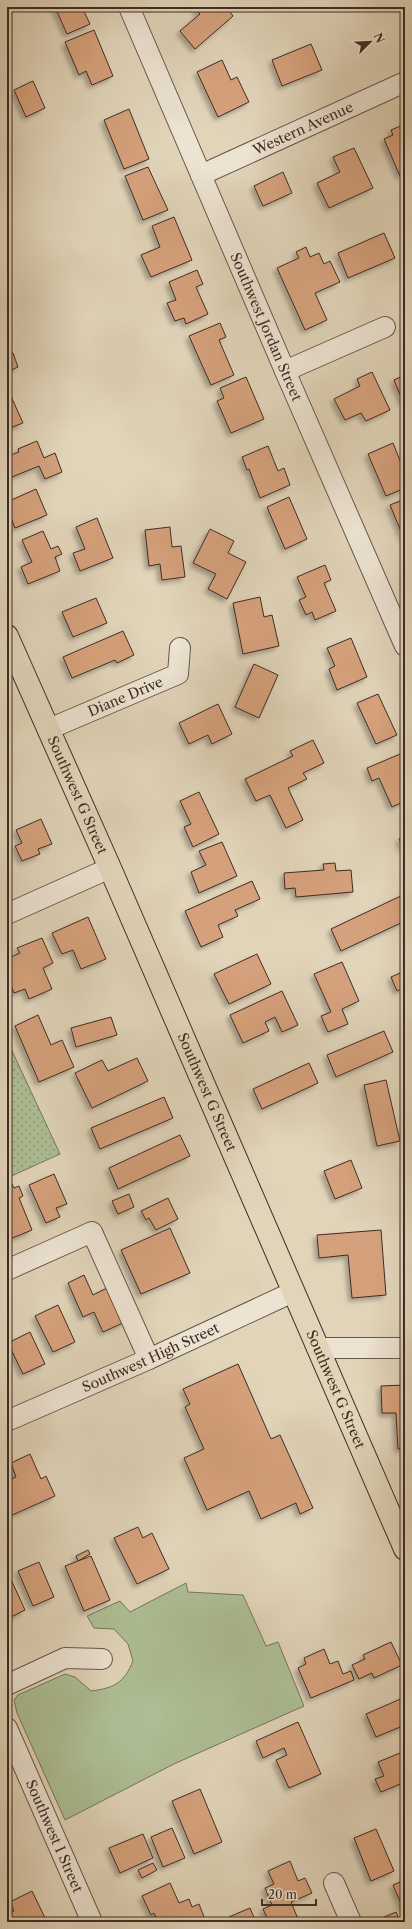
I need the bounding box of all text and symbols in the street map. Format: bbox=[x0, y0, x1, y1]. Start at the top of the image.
north arrow bbox=[350, 22, 390, 62]
text: N bbox=[371, 31, 388, 46]
street label: Western Avenue bbox=[249, 98, 356, 160]
street label: Southwest Jordan Street bbox=[226, 250, 306, 404]
street label: Diane Drive bbox=[85, 672, 166, 720]
street label: Southwest G Street bbox=[44, 733, 112, 857]
street label: Southwest G Street bbox=[173, 1030, 241, 1154]
street label: Southwest High Street bbox=[79, 1319, 222, 1396]
street label: Southwest G Street bbox=[302, 1327, 369, 1451]
street label: Southwest I Street bbox=[22, 1777, 87, 1895]
scale bar bbox=[262, 1881, 316, 1907]
text: 20 m bbox=[268, 1887, 297, 1902]

